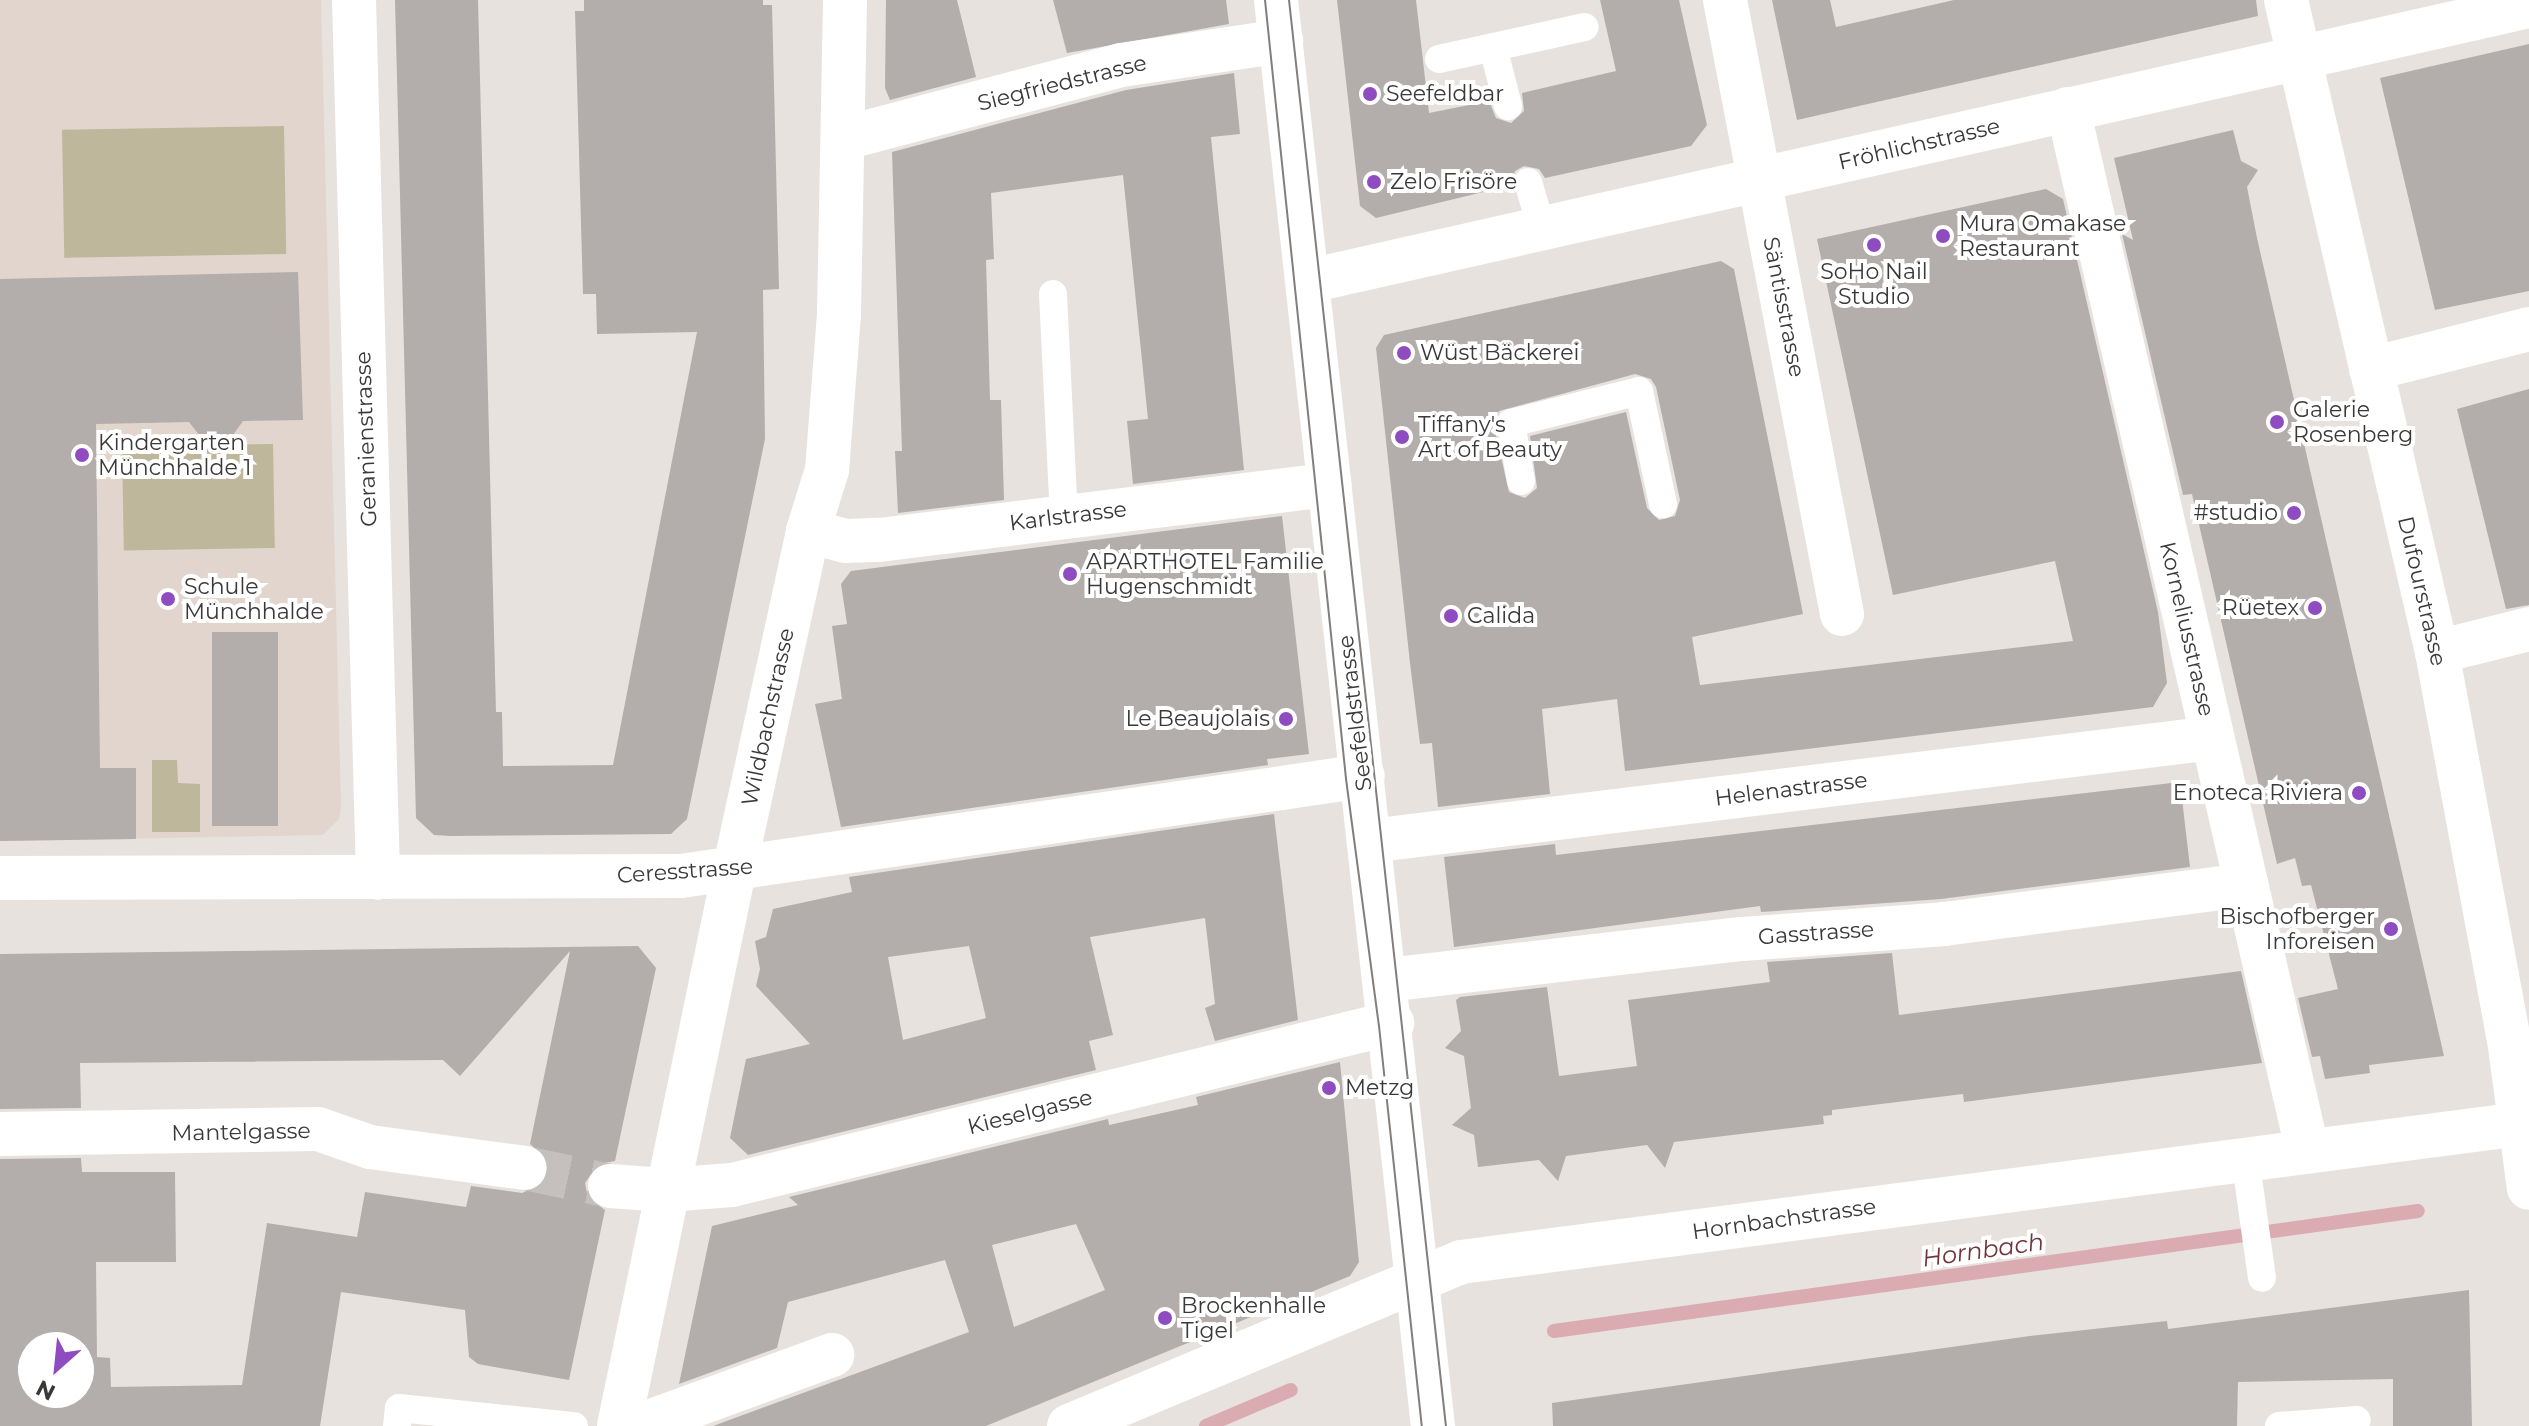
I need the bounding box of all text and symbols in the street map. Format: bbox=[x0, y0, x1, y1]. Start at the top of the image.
street label: Siegfriedstrasse bbox=[975, 49, 1149, 117]
place label: Seefeldbar bbox=[1386, 81, 1504, 107]
marker: Seefeldbar bbox=[1361, 85, 1379, 103]
street label: Fröhlichstrasse bbox=[1836, 113, 2002, 175]
place label: Zelo Frisöre bbox=[1390, 169, 1517, 195]
marker: Zelo Frisöre bbox=[1365, 173, 1383, 191]
place label: Mura Omakase Restaurant bbox=[1959, 210, 2126, 262]
marker: Mura Omakase Restaurant bbox=[1934, 227, 1952, 245]
street label: Säntisstrasse bbox=[1757, 235, 1811, 379]
marker: SoHo Nail Studio bbox=[1865, 236, 1883, 254]
place label: SoHo Nail Studio bbox=[1820, 258, 1928, 310]
place label: Wüst Bäckerei bbox=[1420, 340, 1579, 366]
marker: Wüst Bäckerei bbox=[1395, 344, 1413, 362]
street label: Geranienstrasse bbox=[350, 351, 382, 527]
place label: Galerie Rosenberg bbox=[2293, 396, 2413, 448]
place label: Tiffany's Art of Beauty bbox=[1418, 411, 1562, 462]
marker: Galerie Rosenberg bbox=[2268, 413, 2286, 431]
marker: Tiffany's Art of Beauty bbox=[1393, 428, 1411, 446]
place label: Kindergarten Münchhalde 1 bbox=[98, 429, 251, 480]
marker: Kindergarten Münchhalde 1 bbox=[73, 446, 91, 464]
street label: Karlstrasse bbox=[1008, 496, 1128, 536]
place label: #studio bbox=[2194, 500, 2278, 526]
marker: #studio bbox=[2285, 504, 2303, 522]
street label: Dufourstrasse bbox=[2392, 514, 2452, 668]
street label: Korneliusstrasse bbox=[2154, 539, 2220, 719]
place label: APARTHOTEL Familie Hugenschmidt bbox=[1086, 548, 1324, 600]
marker: APARTHOTEL Familie Hugenschmidt bbox=[1061, 565, 1079, 583]
place label: Schule Münchhalde bbox=[184, 573, 324, 624]
marker: Schule Münchhalde bbox=[159, 590, 177, 608]
place label: Rüetex bbox=[2222, 595, 2299, 621]
marker: Rüetex bbox=[2306, 599, 2324, 617]
place label: Calida bbox=[1467, 603, 1535, 629]
marker: Calida bbox=[1442, 607, 1460, 625]
street label: Wildbachstrasse bbox=[736, 626, 800, 808]
street label: Seefeldstrasse bbox=[1332, 634, 1378, 792]
place label: Le Beaujolais bbox=[1125, 706, 1270, 732]
marker: Le Beaujolais bbox=[1277, 710, 1295, 728]
street label: Helenastrasse bbox=[1713, 767, 1869, 811]
place label: Enoteca Riviera bbox=[2173, 780, 2343, 806]
marker: Enoteca Riviera bbox=[2350, 784, 2368, 802]
street label: Ceresstrasse bbox=[616, 853, 754, 889]
place label: Bischofberger Inforeisen bbox=[2219, 903, 2375, 954]
street label: Gasstrasse bbox=[1757, 916, 1875, 950]
marker: Bischofberger Inforeisen bbox=[2382, 920, 2400, 938]
place label: Metzg bbox=[1345, 1075, 1414, 1101]
marker: Metzg bbox=[1320, 1079, 1338, 1097]
street label: Kieselgasse bbox=[965, 1084, 1095, 1140]
street label: Mantelgasse bbox=[171, 1118, 311, 1146]
street label: Hornbachstrasse bbox=[1690, 1193, 1878, 1245]
water label: Hornbach bbox=[1920, 1227, 2046, 1273]
place label: Brockenhalle Tigel bbox=[1181, 1292, 1326, 1344]
marker: Brockenhalle Tigel bbox=[1156, 1309, 1174, 1327]
north arrow bbox=[16, 1330, 96, 1410]
text: N bbox=[32, 1374, 60, 1406]

